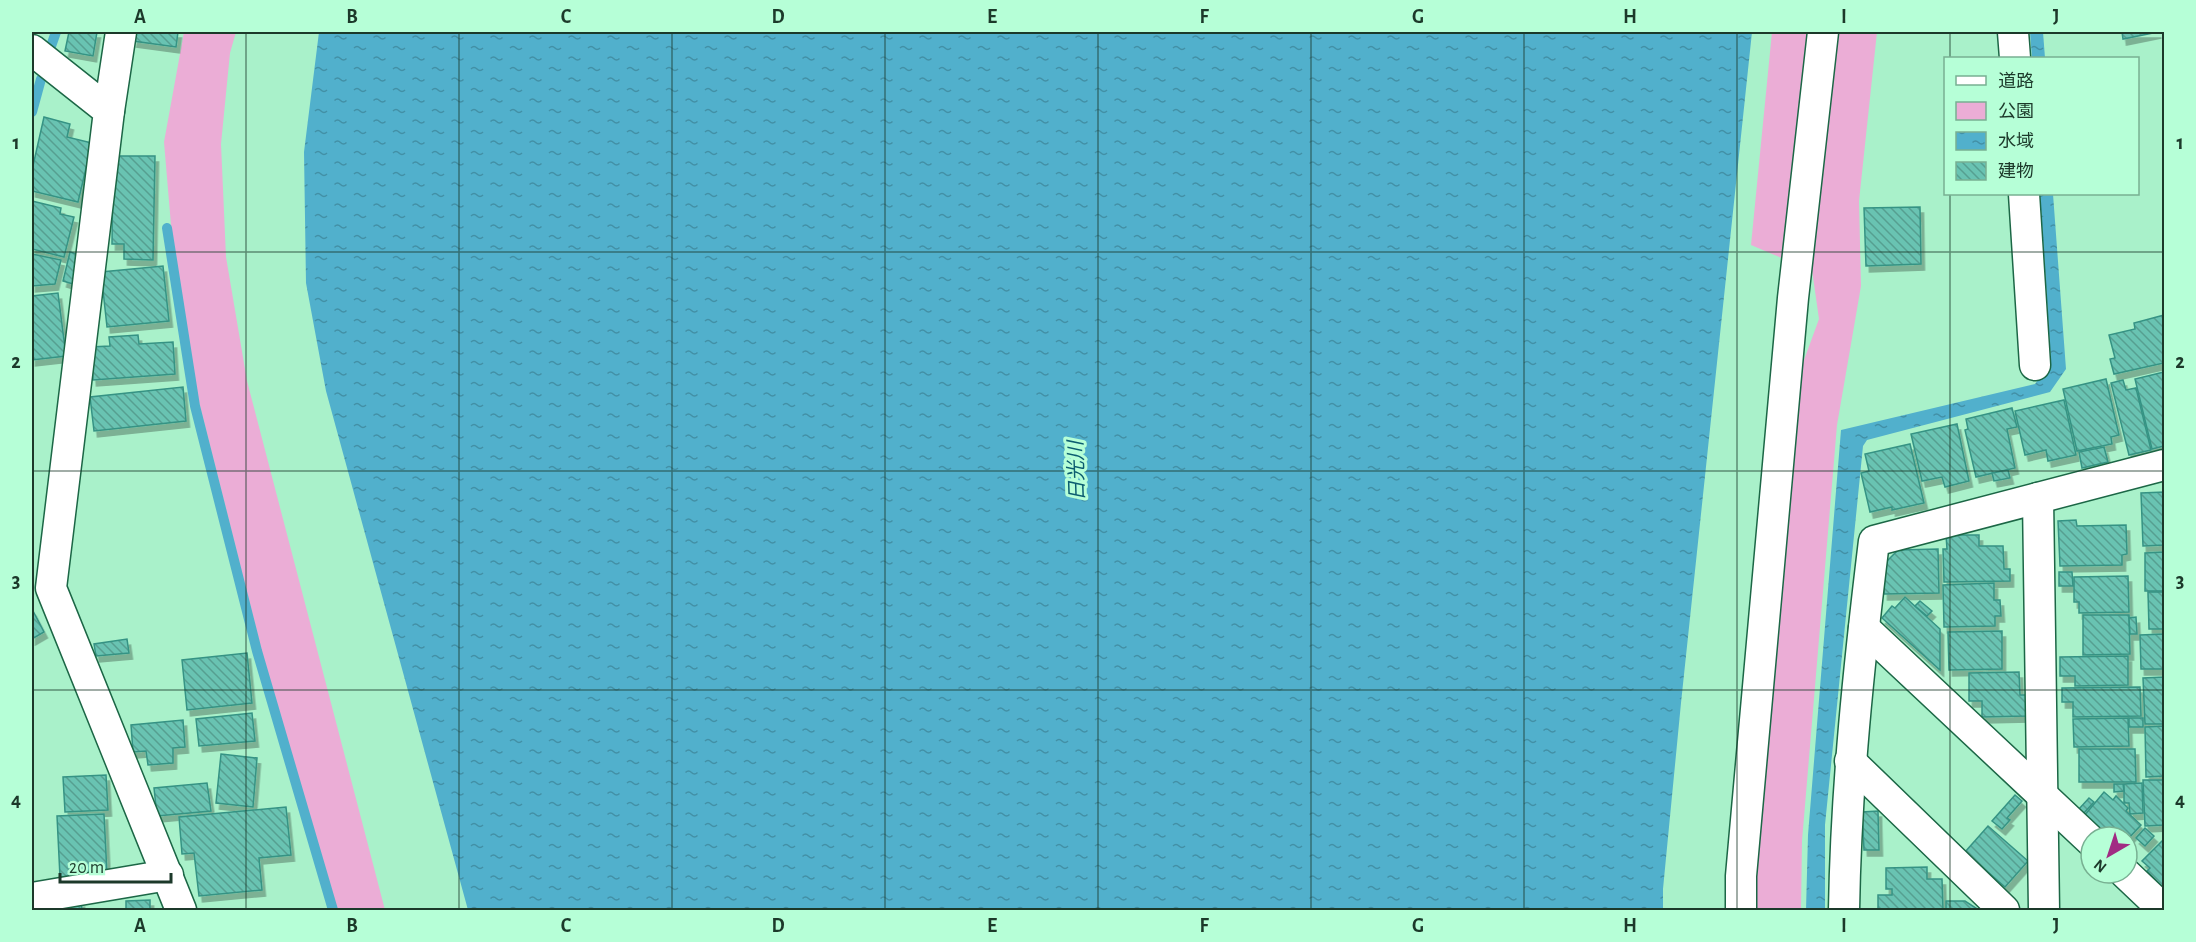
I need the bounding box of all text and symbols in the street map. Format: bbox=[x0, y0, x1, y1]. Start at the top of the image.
text: A bbox=[134, 7, 146, 27]
text: B bbox=[346, 7, 358, 27]
text: C bbox=[561, 7, 572, 27]
text: D bbox=[771, 7, 785, 27]
text: E bbox=[987, 7, 997, 27]
text: F bbox=[1199, 7, 1209, 27]
text: G bbox=[1412, 7, 1424, 27]
text: H bbox=[1623, 7, 1637, 27]
text: I bbox=[1841, 7, 1847, 27]
text: J bbox=[2053, 7, 2059, 27]
legend bbox=[1944, 57, 2139, 195]
text: 道路 bbox=[1998, 71, 2034, 91]
text: 公園 bbox=[1998, 102, 2034, 121]
text: 水域 bbox=[1998, 132, 2034, 151]
text: 1 bbox=[12, 133, 20, 153]
text: 1 bbox=[2176, 133, 2184, 153]
text: 建物 bbox=[1998, 161, 2034, 181]
text: 2 bbox=[11, 352, 21, 372]
text: 2 bbox=[2175, 352, 2185, 372]
water label: 日光川 bbox=[1065, 439, 1088, 501]
text: 3 bbox=[12, 571, 20, 591]
text: 3 bbox=[2176, 571, 2184, 591]
text: 4 bbox=[11, 790, 21, 810]
text: 4 bbox=[2175, 790, 2185, 810]
north arrow bbox=[2079, 825, 2139, 885]
scale bar bbox=[60, 846, 171, 884]
text: N bbox=[2091, 856, 2110, 876]
text: 20 m bbox=[69, 859, 104, 877]
text: A bbox=[134, 916, 146, 936]
text: B bbox=[346, 916, 358, 936]
text: C bbox=[561, 916, 572, 936]
text: D bbox=[771, 916, 785, 936]
text: E bbox=[987, 916, 997, 936]
text: F bbox=[1199, 916, 1209, 936]
text: G bbox=[1412, 916, 1424, 936]
text: H bbox=[1623, 916, 1637, 936]
text: I bbox=[1841, 916, 1847, 936]
text: J bbox=[2053, 916, 2059, 936]

